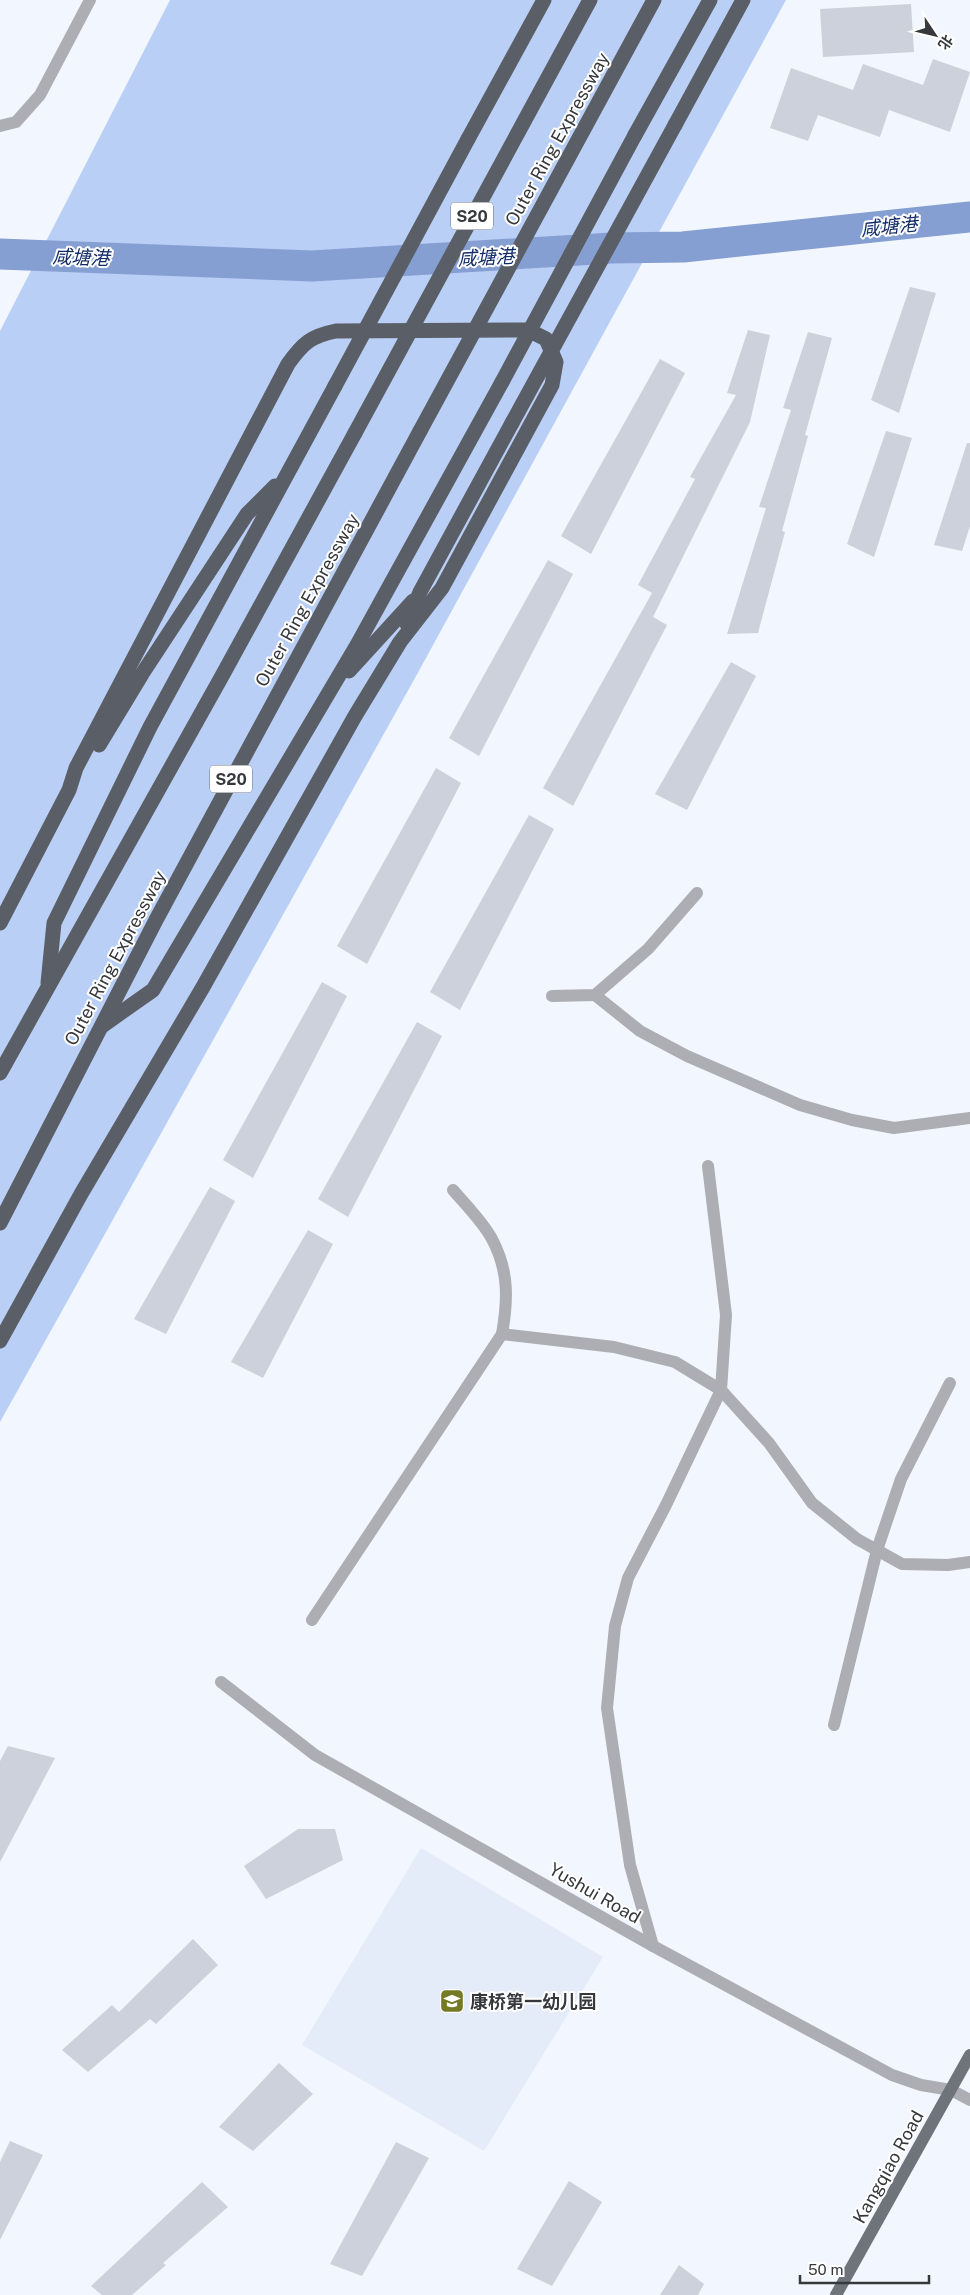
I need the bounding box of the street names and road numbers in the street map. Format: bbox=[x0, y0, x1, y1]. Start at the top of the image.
street label: Outer Ring Expressway bbox=[501, 48, 614, 229]
road number: S20 bbox=[451, 202, 493, 230]
street label: Outer Ring Expressway bbox=[251, 509, 364, 690]
road number: S20 bbox=[210, 766, 252, 792]
street label: Outer Ring Expressway bbox=[60, 867, 170, 1049]
street label: Yushui Road bbox=[546, 1858, 644, 1928]
street label: Kangqiao Road bbox=[848, 2107, 928, 2227]

